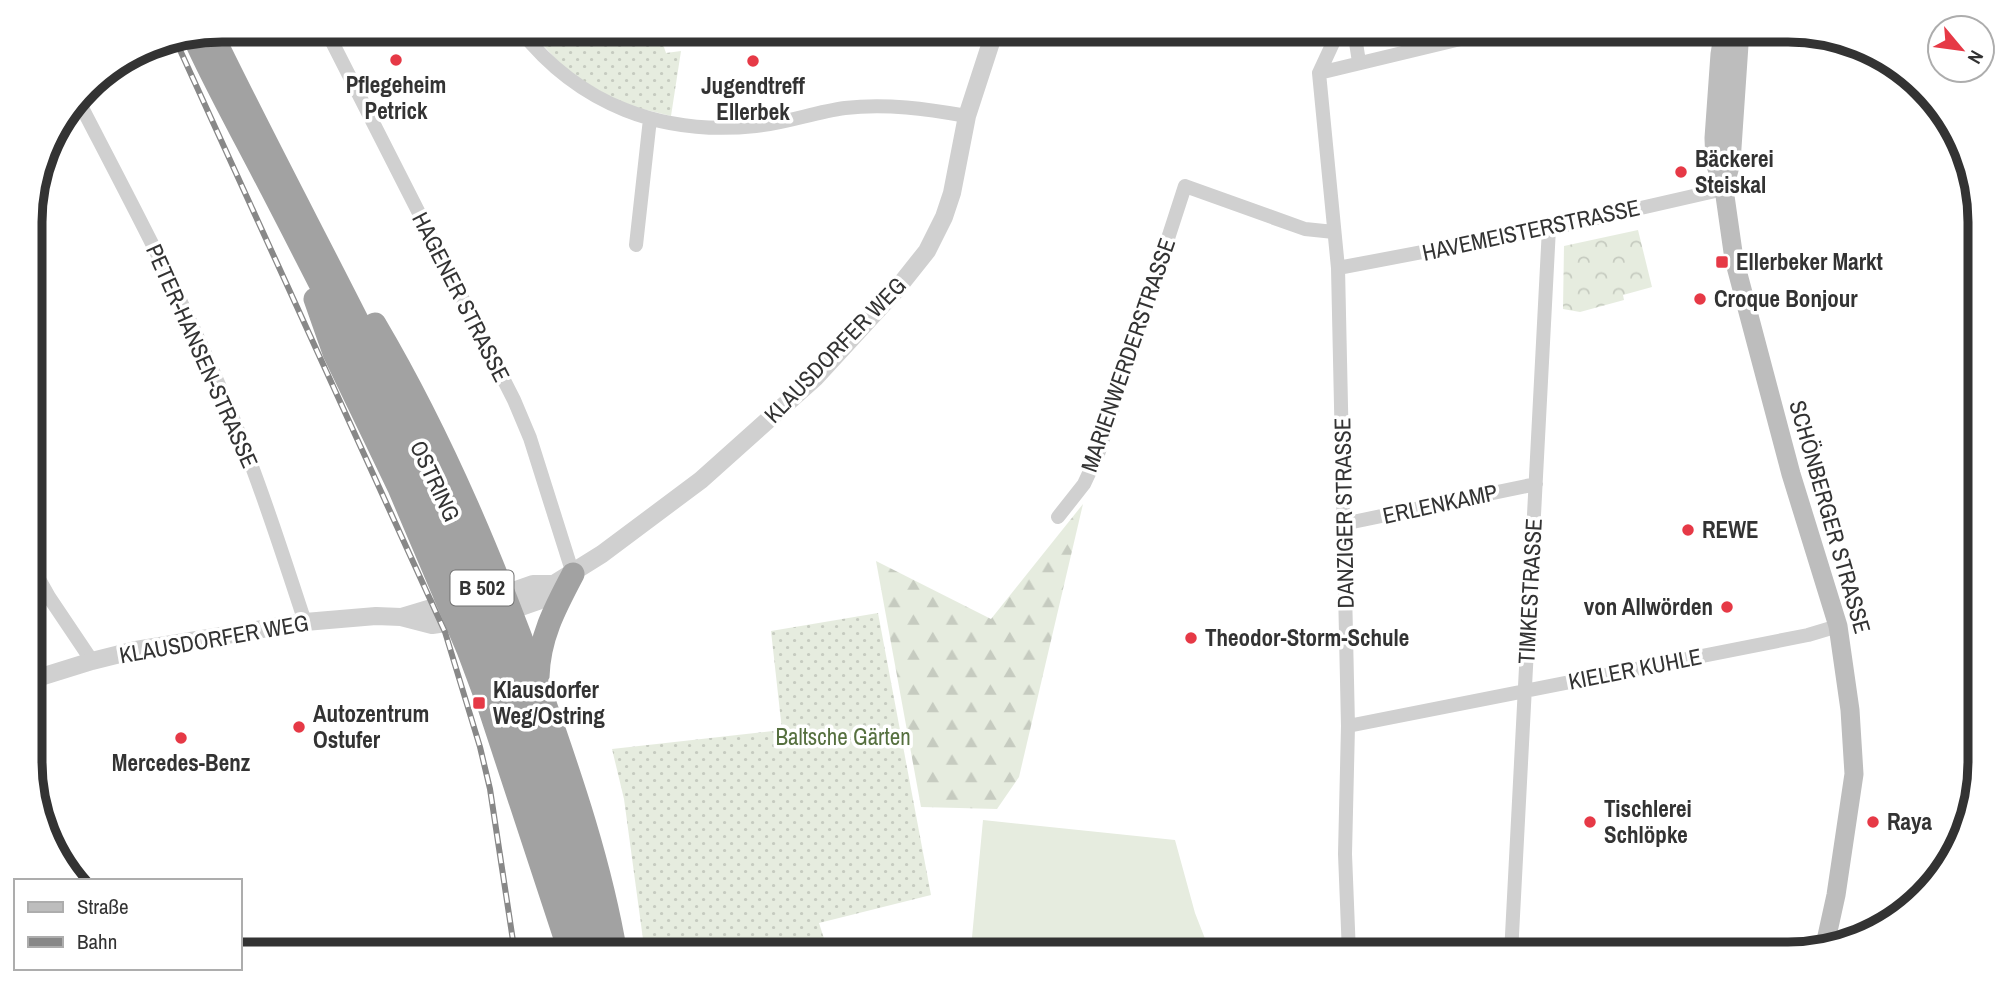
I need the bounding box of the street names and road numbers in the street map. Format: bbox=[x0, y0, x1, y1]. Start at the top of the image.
street label: HAVEMEISTERSTRASSE bbox=[1419, 191, 1643, 268]
street label: HAGENER STRASSE bbox=[405, 207, 518, 387]
street label: MARIENWERDERSTRASSE bbox=[1073, 234, 1182, 476]
street label: PETER-HANSEN-STRASSE bbox=[139, 239, 266, 473]
street label: KLAUSDORFER WEG bbox=[757, 270, 912, 429]
street label: SCHÖNBERGER STRASSE bbox=[1782, 397, 1879, 637]
street label: DANZIGER STRASSE bbox=[1326, 417, 1361, 609]
street label: OSTRING bbox=[403, 435, 468, 526]
street label: ERLENKAMP bbox=[1380, 476, 1500, 531]
street label: TIMKESTRASSE bbox=[1510, 517, 1549, 665]
road number: B 502 bbox=[450, 570, 514, 606]
street label: KLAUSDORFER WEG bbox=[117, 607, 311, 670]
street label: KIELER KUHLE bbox=[1566, 640, 1704, 697]

